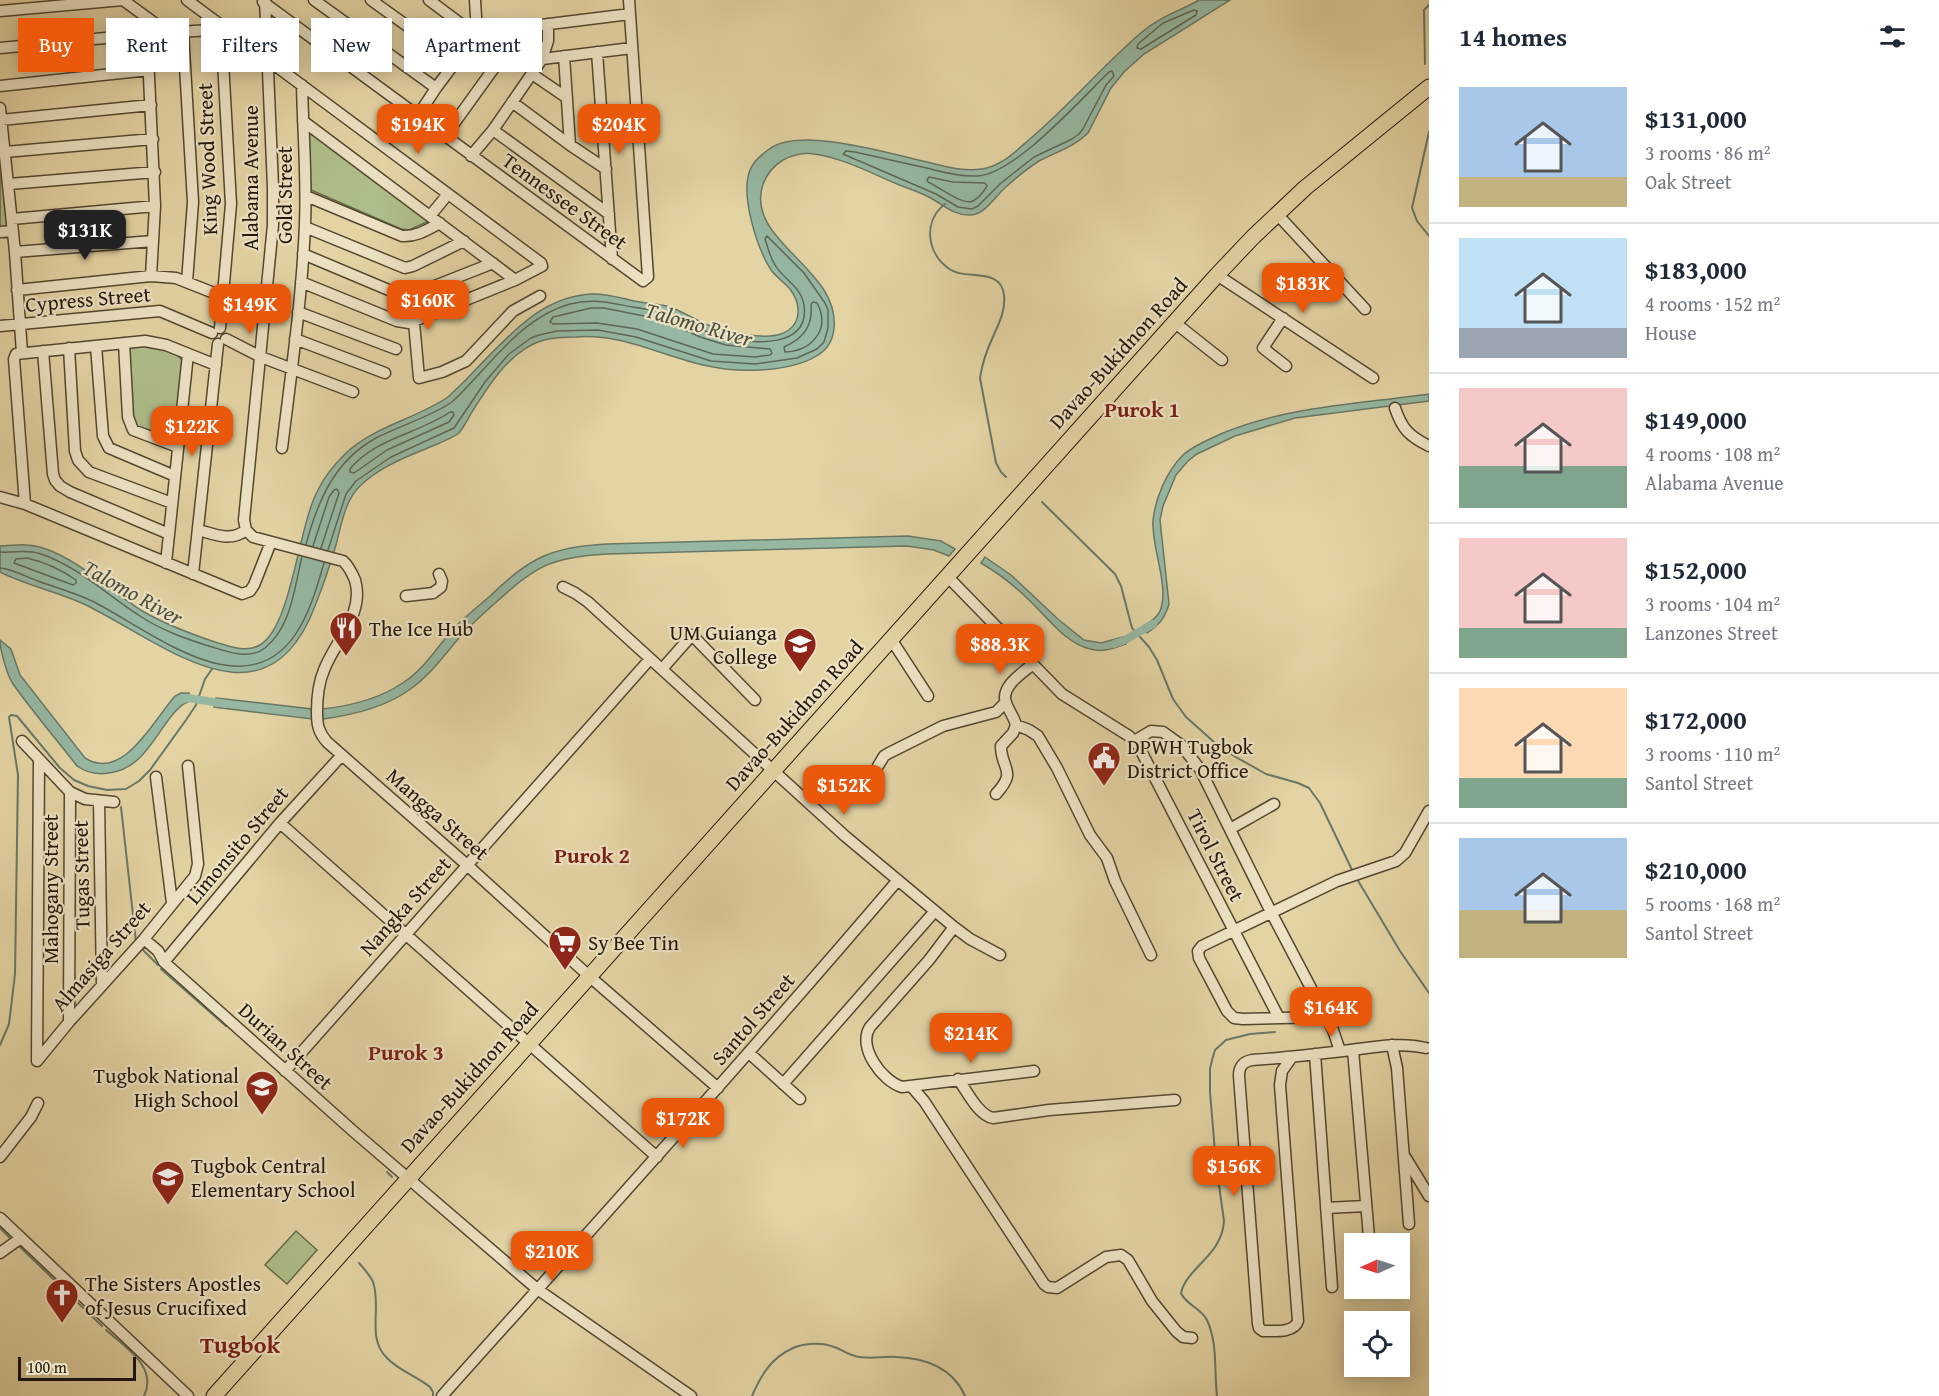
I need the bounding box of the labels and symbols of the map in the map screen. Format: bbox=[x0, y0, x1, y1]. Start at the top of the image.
street label: King Wood Street bbox=[189, 82, 225, 236]
pin: $194K bbox=[376, 104, 460, 155]
pin: $204K bbox=[577, 104, 661, 155]
street label: Alabama Avenue bbox=[235, 105, 266, 251]
street label: Gold Street bbox=[269, 145, 300, 244]
street label: Tennessee Street bbox=[496, 145, 635, 257]
pin: $131K bbox=[43, 210, 127, 261]
pin: $183K bbox=[1261, 263, 1345, 314]
street label: Davao-Bukidnon Road bbox=[1042, 270, 1195, 436]
street label: Cypress Street bbox=[24, 278, 153, 320]
pin: $160K bbox=[386, 280, 470, 331]
pin: $149K bbox=[208, 284, 292, 335]
water label: Talomo River bbox=[642, 293, 757, 355]
district label: Purok 1 bbox=[1104, 393, 1180, 425]
pin: $122K bbox=[150, 406, 234, 457]
water label: Talomo River bbox=[77, 551, 190, 633]
restaurant icon: The Ice Hub bbox=[328, 610, 364, 657]
place label: The Ice Hub bbox=[369, 613, 473, 644]
place label: UM Guianga College bbox=[670, 617, 777, 672]
pin: $88.3K bbox=[951, 624, 1049, 675]
school or university icon: UM Guianga College bbox=[782, 626, 818, 673]
street label: Davao-Bukidnon Road bbox=[718, 632, 871, 798]
place label: DPWH Tugbok District Office bbox=[1127, 731, 1254, 786]
public building icon: DPWH Tugbok District Office bbox=[1086, 740, 1122, 787]
street label: Mangga Street bbox=[380, 760, 497, 868]
pin: $152K bbox=[802, 765, 886, 816]
street label: Limonsito Street bbox=[178, 779, 296, 911]
street label: Tirol Street bbox=[1179, 803, 1253, 907]
street label: Mahogany Street bbox=[35, 813, 66, 964]
street label: Tugas Street bbox=[65, 819, 97, 930]
district label: Purok 2 bbox=[554, 839, 630, 871]
street label: Nangka Street bbox=[352, 849, 458, 963]
street label: Almasiga Street bbox=[44, 893, 158, 1018]
supermarket icon: Sy Bee Tin bbox=[547, 924, 583, 971]
place label: Sy Bee Tin bbox=[588, 927, 679, 958]
street label: Santol Street bbox=[704, 965, 802, 1072]
pin: $164K bbox=[1289, 987, 1373, 1038]
street label: Davao-Bukidnon Road bbox=[393, 994, 546, 1160]
street label: Durian Street bbox=[232, 995, 341, 1097]
pin: $214K bbox=[929, 1013, 1013, 1064]
district label: Purok 3 bbox=[368, 1036, 444, 1068]
place label: Tugbok National High School bbox=[93, 1060, 239, 1115]
school or university icon: Tugbok National High School bbox=[244, 1069, 280, 1116]
pin: $172K bbox=[641, 1098, 725, 1149]
pin: $156K bbox=[1192, 1146, 1276, 1197]
place label: Tugbok Central Elementary School bbox=[191, 1150, 356, 1205]
school or university icon: Tugbok Central Elementary School bbox=[150, 1159, 186, 1206]
pin: $210K bbox=[510, 1231, 594, 1282]
north arrow bbox=[1344, 1233, 1410, 1299]
place label: The Sisters Apostles of Jesus Crucifixed bbox=[85, 1268, 261, 1323]
church icon: The Sisters Apostles of Jesus Crucifixed bbox=[44, 1277, 80, 1324]
district label: Tugbok bbox=[200, 1327, 280, 1362]
scale bar bbox=[18, 1354, 136, 1382]

